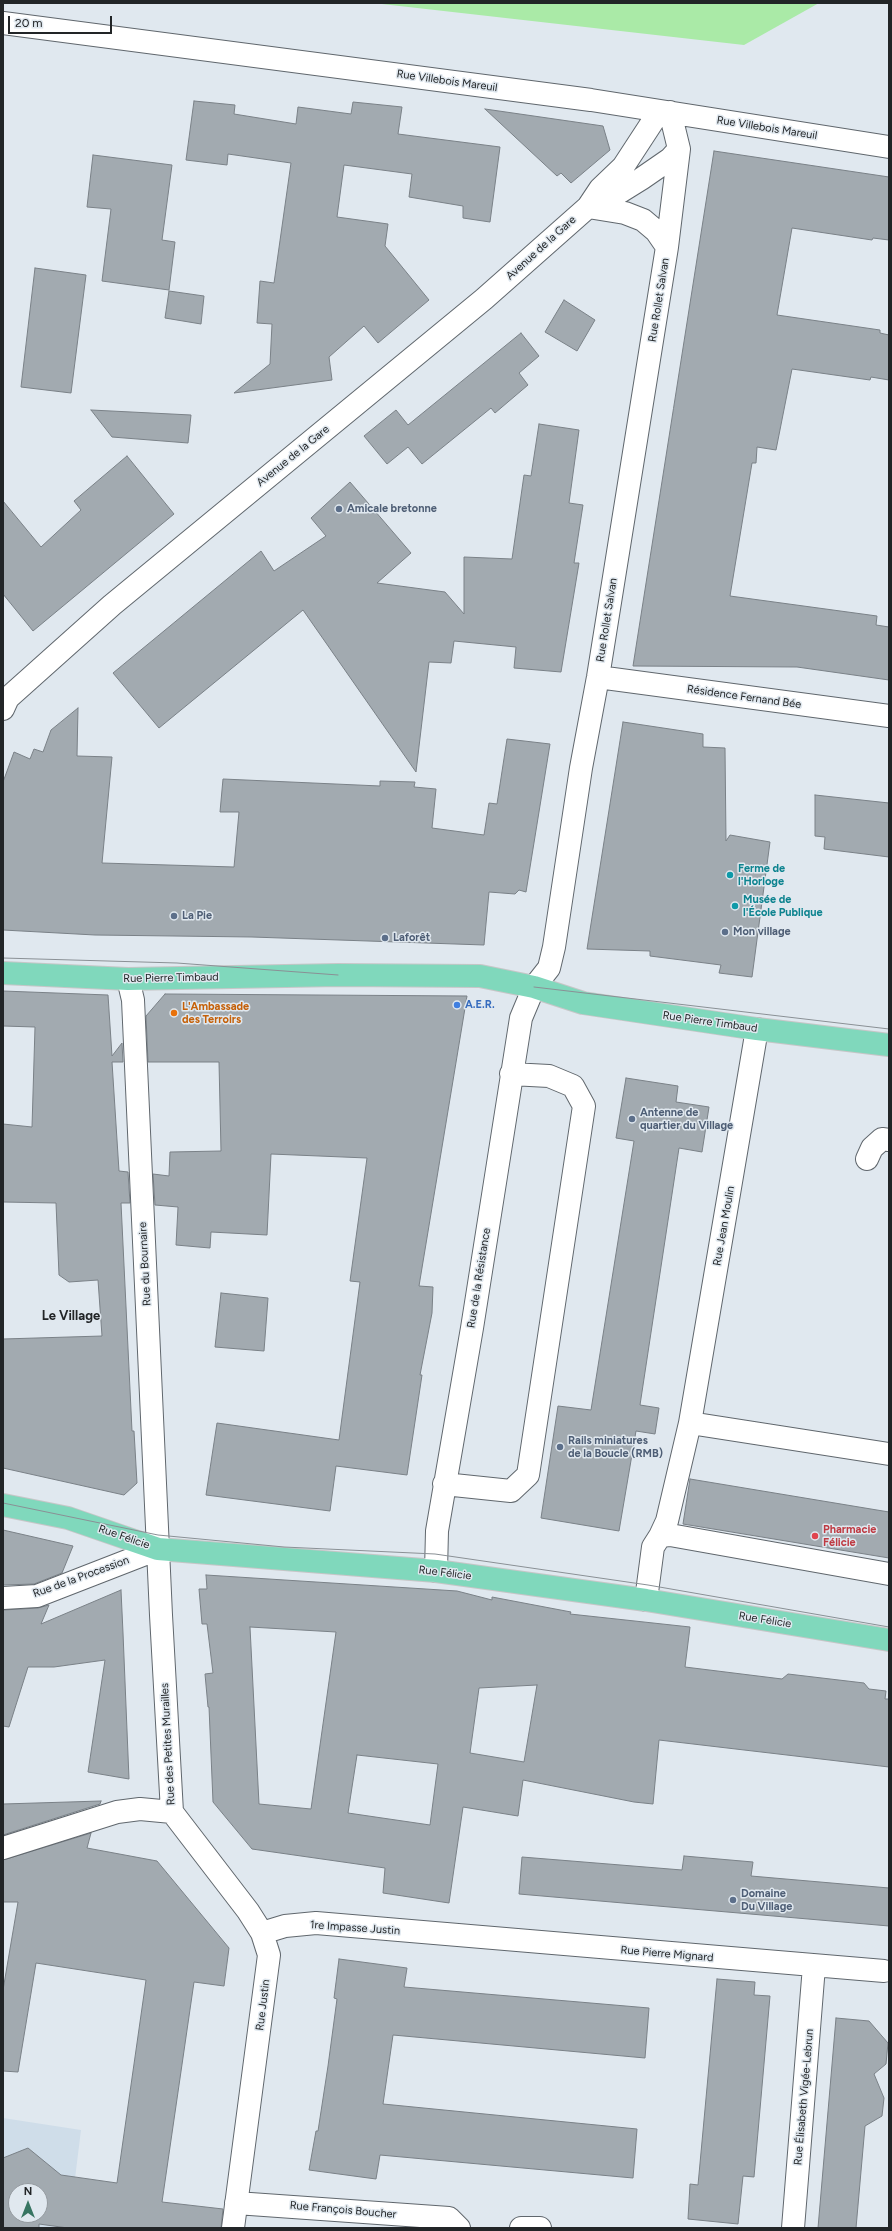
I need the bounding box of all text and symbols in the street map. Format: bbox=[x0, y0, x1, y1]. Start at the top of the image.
scale bar bbox=[10, 8, 114, 34]
text: 20 m bbox=[15, 16, 43, 30]
street label: Rue Villebois Mareuil bbox=[396, 67, 498, 95]
street label: Rue Villebois Mareuil bbox=[716, 114, 818, 142]
street label: Avenue de la Gare bbox=[503, 213, 579, 283]
street label: Rue Rollet Salvan bbox=[646, 257, 672, 343]
street label: Avenue de la Gare bbox=[254, 423, 332, 489]
place label: Amicale bretonne bbox=[347, 502, 437, 516]
marker: Amicale bretonne bbox=[334, 504, 344, 514]
street label: Rue Rollet Salvan bbox=[594, 577, 620, 663]
street label: Résidence Fernand Bée bbox=[686, 682, 802, 712]
place label: Ferme de l'Horloge bbox=[738, 862, 785, 888]
marker: Ferme de l'Horloge bbox=[725, 870, 735, 880]
place label: Musée de l'École Publique bbox=[743, 893, 823, 919]
marker: Musée de l'École Publique bbox=[730, 901, 740, 911]
place label: La Pie bbox=[182, 909, 212, 923]
marker: La Pie bbox=[169, 911, 179, 921]
place label: Mon village bbox=[733, 925, 791, 939]
marker: Mon village bbox=[720, 927, 730, 937]
place label: Laforêt bbox=[393, 931, 430, 945]
marker: Laforêt bbox=[380, 933, 390, 943]
street label: Rue Pierre Timbaud bbox=[123, 971, 219, 985]
place label: A.E.R. bbox=[465, 998, 495, 1012]
place label: L'Ambassade des Terroirs bbox=[182, 1000, 249, 1026]
marker: A.E.R. bbox=[452, 1000, 462, 1010]
marker: L'Ambassade des Terroirs bbox=[169, 1008, 179, 1018]
street label: Rue Pierre Timbaud bbox=[662, 1009, 758, 1035]
place label: Antenne de quartier du Village bbox=[640, 1106, 733, 1132]
marker: Antenne de quartier du Village bbox=[627, 1114, 637, 1124]
street label: Rue Jean Moulin bbox=[710, 1185, 738, 1267]
street label: Rue du Bournaire bbox=[136, 1222, 154, 1306]
street label: Rue de la Résistance bbox=[465, 1227, 493, 1329]
district label: Le Village bbox=[42, 1308, 100, 1324]
place label: Rails miniatures de la Boucle (RMB) bbox=[568, 1434, 663, 1460]
marker: Rails miniatures de la Boucle (RMB) bbox=[555, 1442, 565, 1452]
street label: Rue Félicie bbox=[97, 1522, 151, 1552]
place label: Pharmacie Félicie bbox=[823, 1523, 876, 1549]
marker: Pharmacie Félicie bbox=[810, 1531, 820, 1541]
street label: Rue de la Procession bbox=[31, 1553, 131, 1601]
street label: Rue Félicie bbox=[418, 1563, 472, 1583]
street label: Rue Félicie bbox=[738, 1609, 792, 1631]
street label: Rue des Petites Murailles bbox=[158, 1683, 178, 1805]
place label: Domaine Du Village bbox=[741, 1887, 792, 1913]
marker: Domaine Du Village bbox=[728, 1895, 738, 1905]
street label: 1re Impasse Justin bbox=[310, 1918, 400, 1938]
street label: Rue Pierre Mignard bbox=[620, 1943, 714, 1965]
street label: Rue Justin bbox=[253, 1979, 273, 2031]
street label: Rue Élisabeth Vigée-Lebrun bbox=[791, 2028, 817, 2166]
north arrow bbox=[8, 2183, 48, 2223]
text: N bbox=[24, 2185, 32, 2198]
street label: Rue François Boucher bbox=[289, 2199, 397, 2221]

